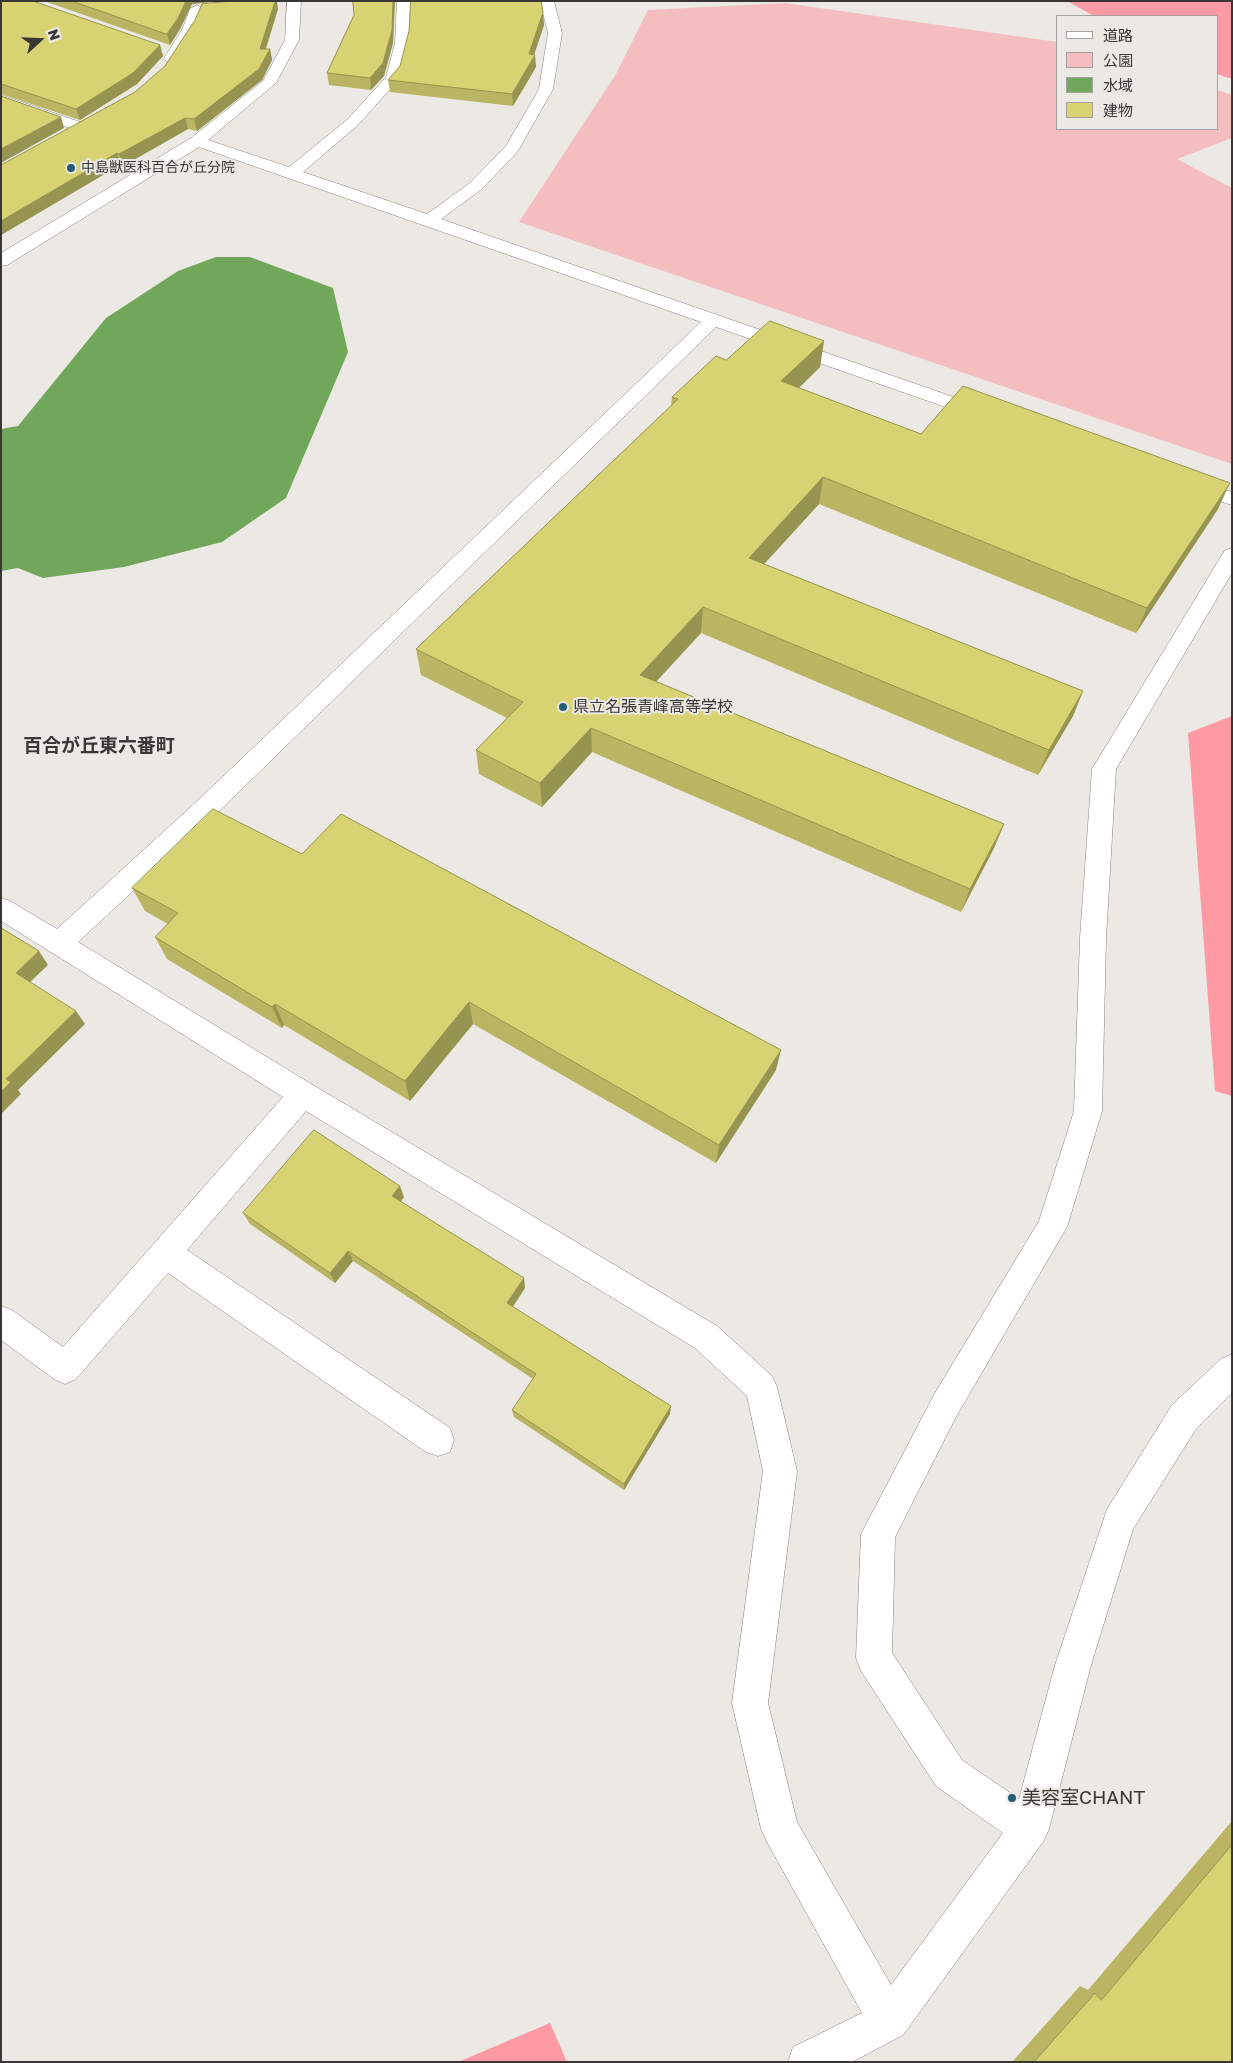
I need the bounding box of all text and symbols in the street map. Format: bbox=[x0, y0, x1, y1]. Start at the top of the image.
north arrow bbox=[15, 15, 65, 65]
legend bbox=[1056, 15, 1218, 130]
text: 道路 bbox=[1103, 26, 1133, 44]
text: N bbox=[45, 27, 64, 43]
text: 公園 bbox=[1103, 51, 1133, 69]
text: 水域 bbox=[1103, 76, 1133, 94]
text: 建物 bbox=[1103, 101, 1133, 119]
place label: 中島獣医科百合が丘分院 bbox=[81, 160, 235, 176]
marker: 中島獣医科百合が丘分院 bbox=[65, 162, 77, 174]
place label: 県立名張青峰高等学校 bbox=[573, 697, 733, 717]
marker: 県立名張青峰高等学校 bbox=[557, 701, 569, 713]
district label: 百合が丘東六番町 bbox=[23, 735, 175, 757]
place label: 美容室CHANT bbox=[1022, 1787, 1145, 1809]
marker: 美容室CHANT bbox=[1006, 1792, 1018, 1804]

